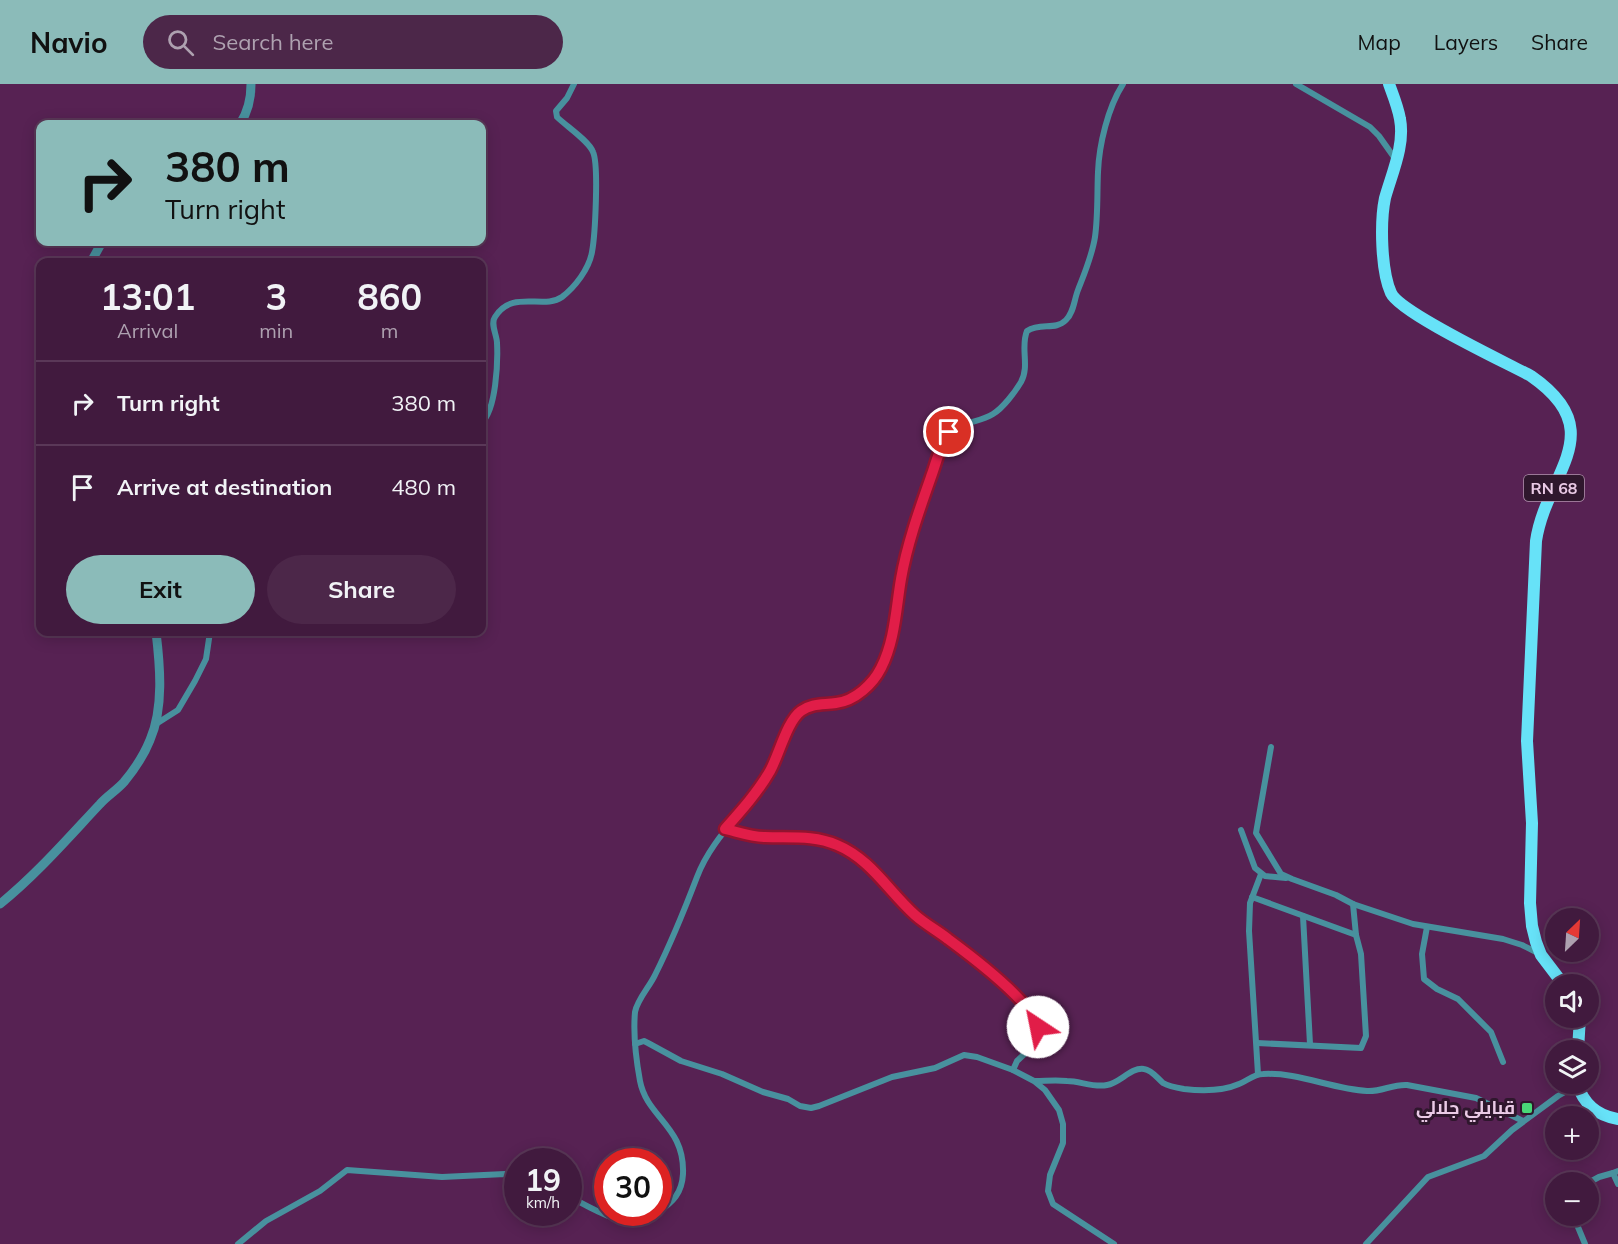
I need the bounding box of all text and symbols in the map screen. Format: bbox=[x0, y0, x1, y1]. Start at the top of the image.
search box bbox=[143, 15, 563, 69]
text: Navio bbox=[30, 25, 107, 60]
icon: search bbox=[164, 26, 197, 59]
text: Search here bbox=[212, 28, 333, 56]
text: Map bbox=[1358, 29, 1401, 55]
text: Layers bbox=[1434, 29, 1498, 55]
text: Share bbox=[1531, 29, 1588, 55]
text: 380 m bbox=[165, 140, 290, 193]
icon: right bbox=[66, 144, 144, 222]
text: Turn right bbox=[165, 192, 285, 226]
text: 13:01 bbox=[100, 274, 195, 319]
text: 3 bbox=[265, 274, 287, 319]
text: 860 bbox=[357, 274, 422, 319]
text: Arrival bbox=[117, 318, 178, 343]
text: min bbox=[259, 318, 293, 343]
text: m bbox=[381, 318, 398, 343]
icon: right bbox=[66, 387, 99, 420]
text: Turn right bbox=[117, 389, 220, 417]
text: 380 m bbox=[391, 389, 456, 417]
pin bbox=[923, 406, 974, 457]
icon: arrive bbox=[932, 415, 965, 448]
icon: arrive bbox=[66, 471, 99, 504]
text: Arrive at destination bbox=[117, 473, 332, 501]
text: 480 m bbox=[391, 473, 456, 501]
road number: RN 68 bbox=[1524, 475, 1584, 501]
button: Exit bbox=[66, 555, 255, 624]
button: Share bbox=[267, 555, 456, 624]
north arrow bbox=[1545, 908, 1599, 962]
map controls bbox=[1545, 908, 1599, 1226]
button: sound bbox=[1545, 974, 1599, 1028]
position arrow bbox=[1006, 995, 1070, 1059]
button: layers bbox=[1545, 1040, 1599, 1094]
place label: قبايلي جلالي bbox=[1416, 1096, 1515, 1123]
marker: قبايلي جلالي bbox=[1520, 1101, 1534, 1115]
button: + bbox=[1545, 1106, 1599, 1160]
speed limit sign: 30 bbox=[594, 1148, 672, 1226]
text: 19 bbox=[525, 1161, 561, 1199]
button: − bbox=[1545, 1172, 1599, 1226]
text: km/h bbox=[526, 1193, 560, 1212]

